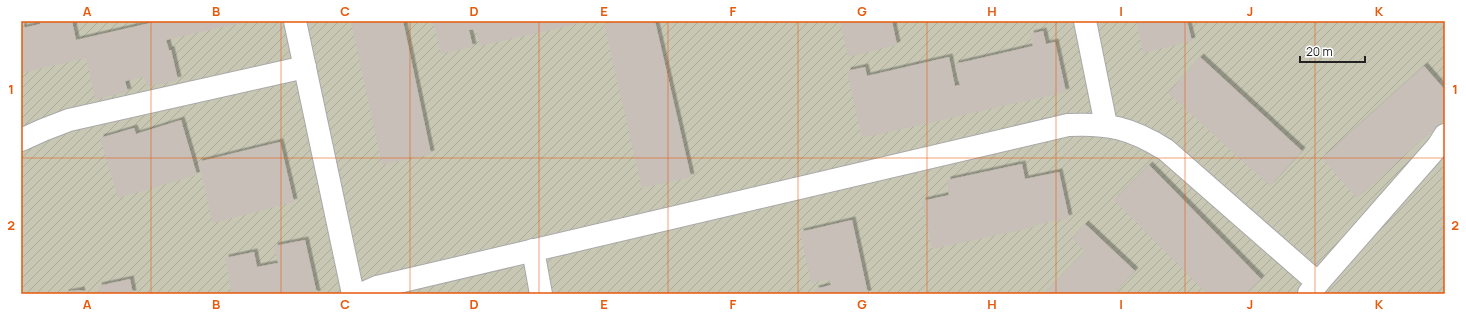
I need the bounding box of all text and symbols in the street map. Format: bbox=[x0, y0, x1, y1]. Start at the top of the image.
text: A bbox=[83, 2, 92, 20]
text: B bbox=[212, 2, 220, 20]
text: C bbox=[340, 2, 350, 20]
text: D bbox=[469, 2, 479, 20]
text: E bbox=[600, 2, 608, 20]
text: F bbox=[730, 2, 737, 20]
text: G bbox=[857, 2, 867, 20]
text: H bbox=[987, 2, 997, 20]
text: I bbox=[1119, 2, 1123, 20]
text: J bbox=[1247, 2, 1253, 20]
text: K bbox=[1375, 2, 1384, 20]
scale bar bbox=[1300, 38, 1365, 64]
text: 20 m bbox=[1306, 43, 1333, 60]
text: 1 bbox=[8, 80, 14, 98]
text: 1 bbox=[1452, 80, 1458, 98]
text: 2 bbox=[7, 216, 15, 234]
text: 2 bbox=[1451, 216, 1459, 234]
text: A bbox=[83, 295, 92, 313]
text: B bbox=[212, 295, 220, 313]
text: C bbox=[340, 295, 350, 313]
text: D bbox=[469, 295, 479, 313]
text: E bbox=[600, 295, 608, 313]
text: F bbox=[730, 295, 737, 313]
text: G bbox=[857, 295, 867, 313]
text: H bbox=[987, 295, 997, 313]
text: I bbox=[1119, 295, 1123, 313]
text: J bbox=[1247, 295, 1253, 313]
text: K bbox=[1375, 295, 1384, 313]

